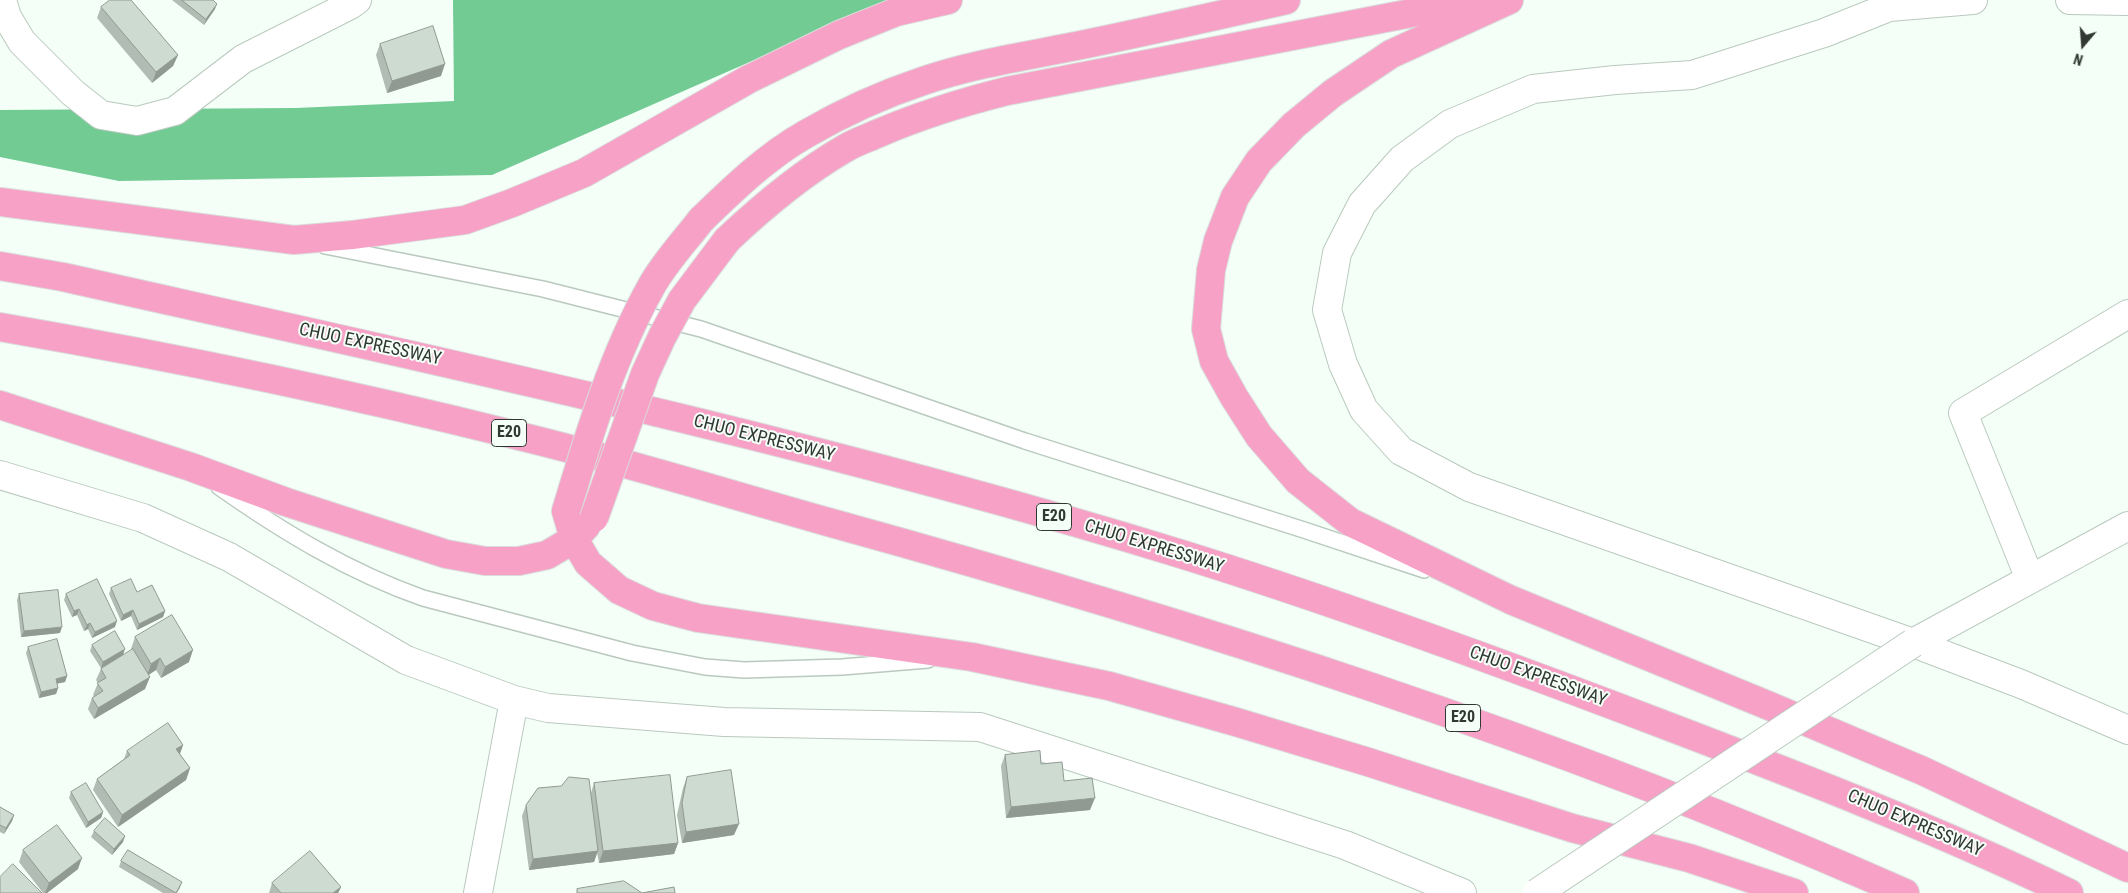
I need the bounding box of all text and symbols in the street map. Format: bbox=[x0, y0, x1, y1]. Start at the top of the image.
north arrow bbox=[2058, 20, 2108, 70]
text: N bbox=[2072, 50, 2085, 68]
street label: CHUO EXPRESSWAY bbox=[297, 319, 443, 371]
street label: CHUO EXPRESSWAY bbox=[691, 411, 837, 467]
road number: E20 bbox=[492, 419, 526, 446]
road number: E20 bbox=[1036, 504, 1072, 530]
street label: CHUO EXPRESSWAY bbox=[1082, 516, 1226, 578]
street label: CHUO EXPRESSWAY bbox=[1466, 642, 1610, 712]
road number: E20 bbox=[1446, 704, 1480, 731]
street label: CHUO EXPRESSWAY bbox=[1844, 786, 1986, 862]

